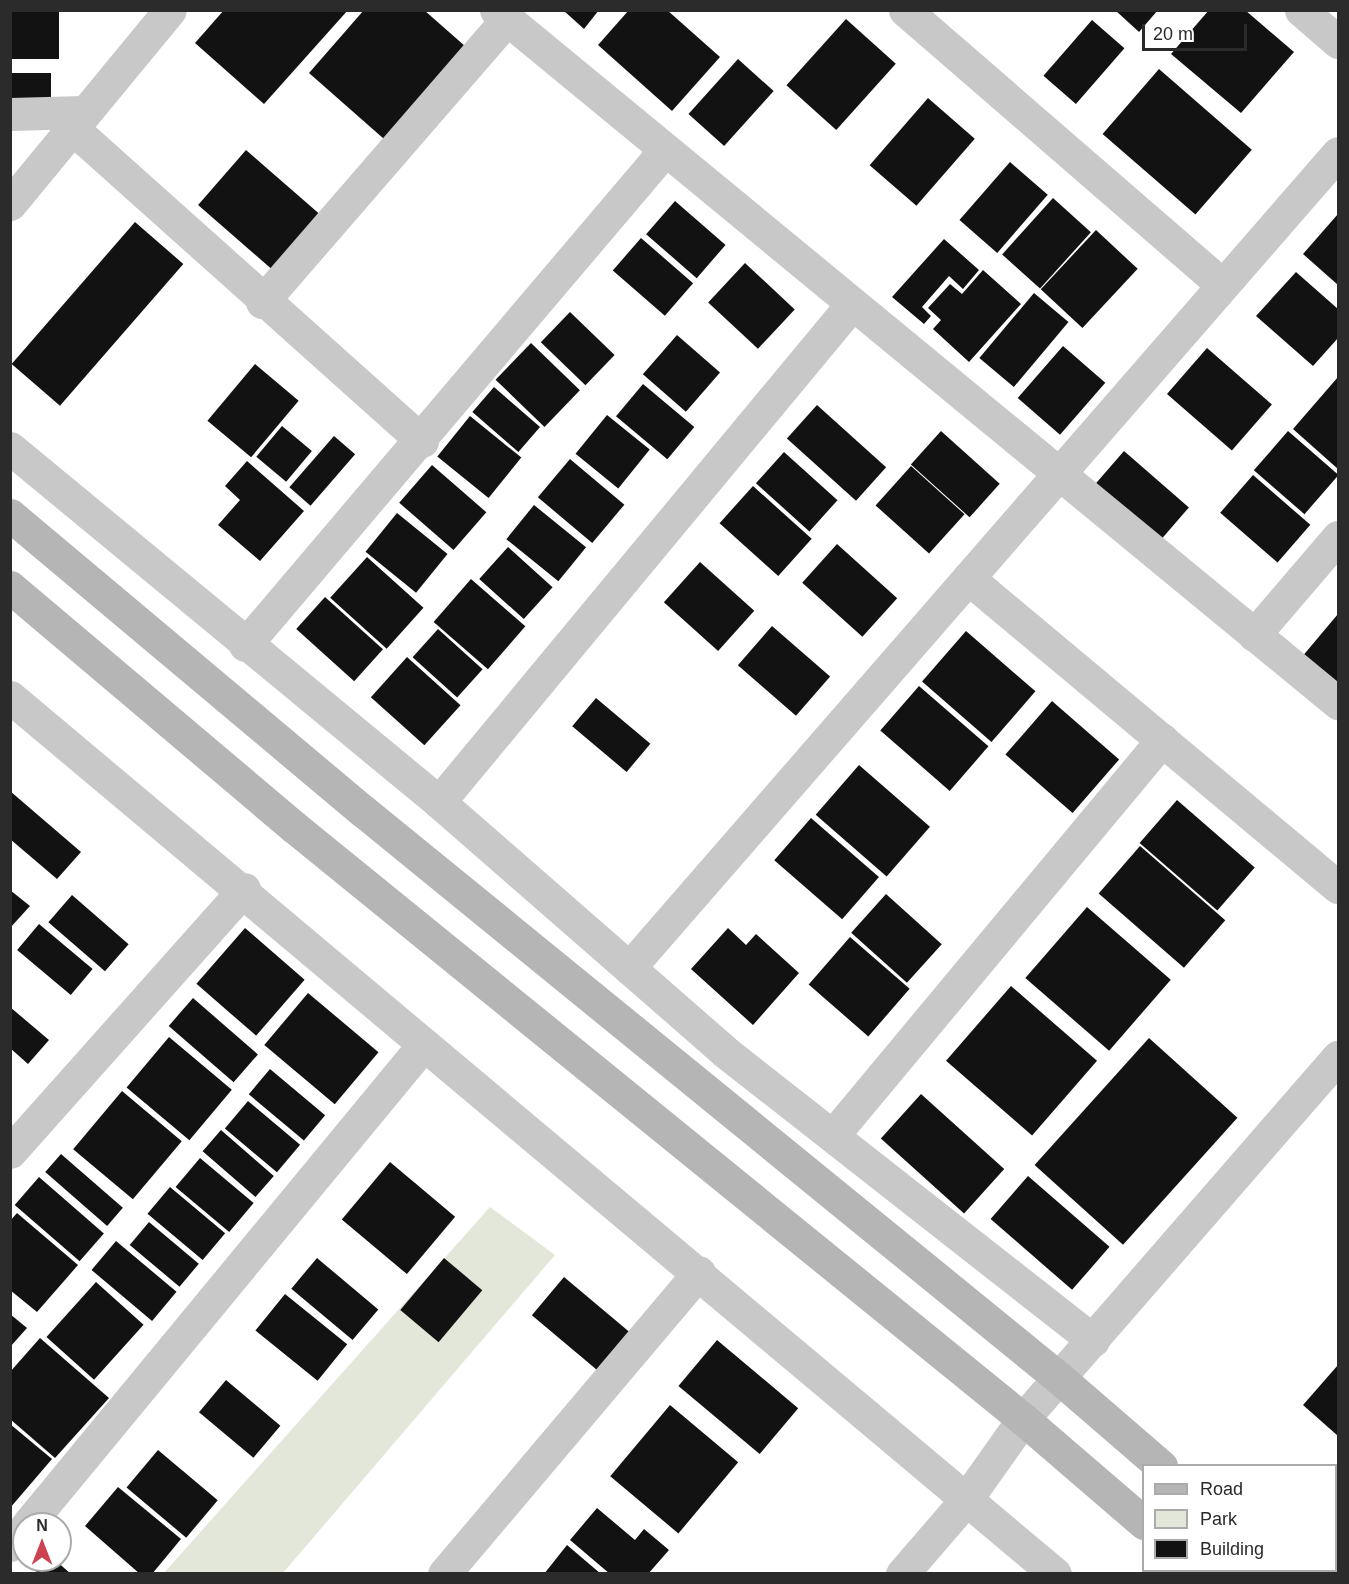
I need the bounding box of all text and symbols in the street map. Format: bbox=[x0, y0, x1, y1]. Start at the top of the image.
scale bar bbox=[1145, 12, 1250, 50]
text: 20 m bbox=[1153, 24, 1193, 44]
legend bbox=[1142, 1464, 1337, 1572]
text: Road bbox=[1200, 1479, 1243, 1499]
text: Park bbox=[1200, 1509, 1237, 1529]
north arrow bbox=[12, 1512, 72, 1572]
text: N bbox=[36, 1517, 48, 1534]
text: Building bbox=[1200, 1539, 1264, 1559]

